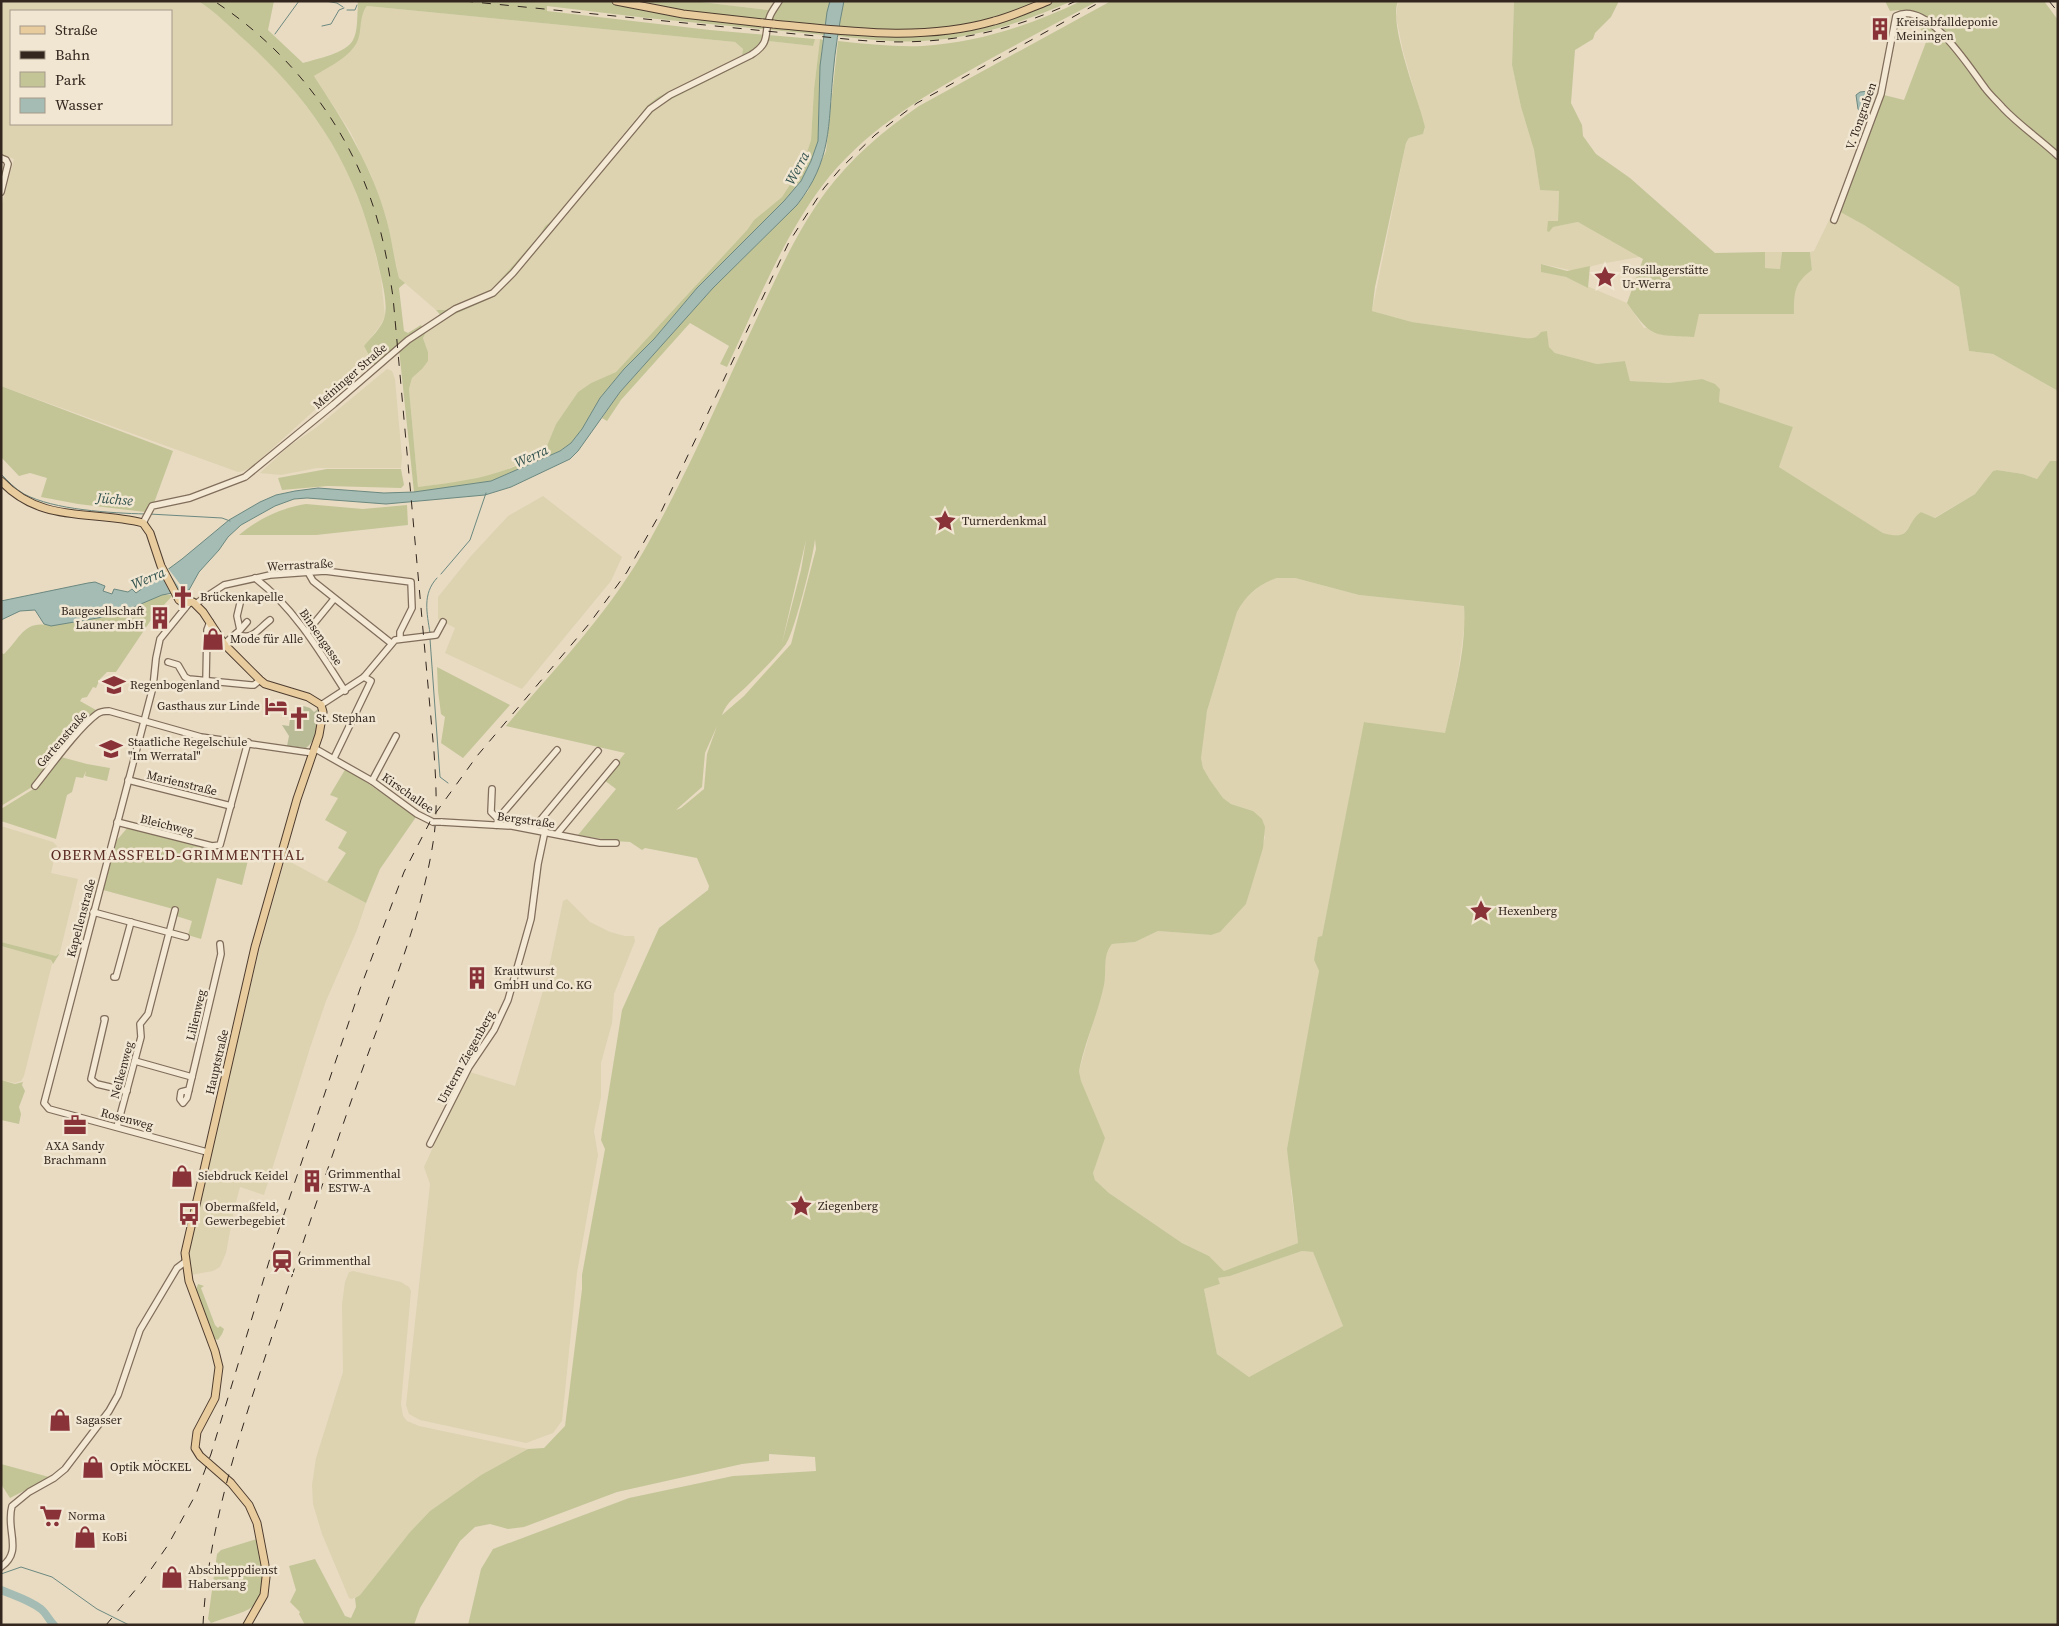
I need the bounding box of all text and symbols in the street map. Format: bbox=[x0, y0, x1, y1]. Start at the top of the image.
legend bbox=[10, 10, 172, 125]
place label: Kreisabfalldeponie Meiningen bbox=[1896, 14, 1998, 44]
building icon: Kreisabfalldeponie Meiningen bbox=[1867, 16, 1893, 42]
text: Straße bbox=[55, 19, 98, 40]
text: Bahn bbox=[55, 44, 90, 65]
text: Park bbox=[55, 69, 87, 90]
street label: V. Tongraben bbox=[1842, 80, 1880, 152]
text: Wasser bbox=[55, 94, 104, 115]
water label: Werra bbox=[780, 147, 814, 188]
place label: Fossillagerstätte Ur-Werra bbox=[1622, 262, 1708, 292]
place icon: Fossillagerstätte Ur-Werra bbox=[1592, 264, 1618, 290]
street label: Meininger Straße bbox=[310, 340, 390, 412]
water label: Werra bbox=[511, 439, 552, 472]
water label: Jüchse bbox=[94, 487, 134, 511]
place icon: Turnerdenkmal bbox=[932, 508, 958, 534]
place label: Turnerdenkmal bbox=[962, 513, 1047, 529]
street label: Werrastraße bbox=[266, 555, 334, 575]
water label: Werra bbox=[128, 562, 169, 594]
church icon: Brückenkapelle bbox=[170, 584, 196, 610]
place label: Brückenkapelle bbox=[200, 589, 284, 605]
place label: Baugesellschaft Launer mbH bbox=[61, 603, 144, 633]
building icon: Baugesellschaft Launer mbH bbox=[147, 605, 173, 631]
street label: Binsengasse bbox=[296, 606, 346, 668]
shop icon: Mode für Alle bbox=[200, 626, 226, 652]
place label: Mode für Alle bbox=[230, 631, 303, 647]
school or university icon: Regenbogenland bbox=[101, 672, 127, 698]
place label: Regenbogenland bbox=[130, 677, 220, 693]
hotel icon: Gasthaus zur Linde bbox=[263, 693, 289, 719]
place label: Gasthaus zur Linde bbox=[157, 698, 260, 714]
church icon: St. Stephan bbox=[286, 705, 312, 731]
street label: Gartenstraße bbox=[33, 707, 91, 771]
place label: St. Stephan bbox=[316, 710, 376, 726]
place label: Staatliche Regelschule "Im Werratal" bbox=[128, 734, 247, 764]
school or university icon: Staatliche Regelschule "Im Werratal" bbox=[98, 736, 124, 762]
street label: Marienstraße bbox=[145, 767, 219, 799]
street label: Kirschallee bbox=[379, 769, 437, 817]
street label: Bergstraße bbox=[496, 808, 556, 832]
street label: Bleichweg bbox=[139, 811, 195, 839]
district label: OBERMASSFELD-GRIMMENTHAL bbox=[51, 844, 305, 865]
street label: Kapellenstraße bbox=[63, 877, 99, 959]
place icon: Hexenberg bbox=[1468, 898, 1494, 924]
place label: Hexenberg bbox=[1498, 903, 1557, 919]
place label: Krautwurst GmbH und Co. KG bbox=[494, 963, 592, 993]
building icon: Krautwurst GmbH und Co. KG bbox=[464, 965, 490, 991]
street label: Lilienweg bbox=[182, 988, 210, 1042]
street label: Unterm Ziegenberg bbox=[434, 1008, 498, 1106]
street label: Hauptstraße bbox=[202, 1028, 232, 1096]
street label: Nelkenweg bbox=[107, 1039, 137, 1101]
street label: Rosenweg bbox=[99, 1104, 155, 1134]
office icon: AXA Sandy Brachmann bbox=[62, 1112, 88, 1138]
place label: AXA Sandy Brachmann bbox=[44, 1138, 106, 1168]
shop icon: Siebdruck Keidel bbox=[169, 1163, 195, 1189]
place label: Grimmenthal ESTW-A bbox=[328, 1166, 401, 1196]
place label: Siebdruck Keidel bbox=[198, 1168, 289, 1184]
building icon: Grimmenthal ESTW-A bbox=[299, 1168, 325, 1194]
place icon: Ziegenberg bbox=[788, 1193, 814, 1219]
place label: Ziegenberg bbox=[818, 1198, 878, 1214]
place label: Obermaßfeld, Gewerbegebiet bbox=[205, 1199, 285, 1229]
bus stop icon: Obermaßfeld, Gewerbegebiet bbox=[176, 1201, 202, 1227]
station icon: Grimmenthal bbox=[269, 1248, 295, 1274]
place label: Grimmenthal bbox=[298, 1253, 371, 1269]
shop icon: Sagasser bbox=[47, 1407, 73, 1433]
place label: Sagasser bbox=[76, 1412, 122, 1428]
shop icon: Optik MÖCKEL bbox=[80, 1454, 106, 1480]
place label: Optik MÖCKEL bbox=[110, 1459, 191, 1475]
supermarket icon: Norma bbox=[38, 1503, 64, 1529]
place label: Norma bbox=[68, 1508, 106, 1524]
shop icon: KoBi bbox=[72, 1524, 98, 1550]
place label: KoBi bbox=[102, 1529, 128, 1545]
place label: Abschleppdienst Habersang bbox=[188, 1562, 277, 1592]
shop icon: Abschleppdienst Habersang bbox=[159, 1564, 185, 1590]

